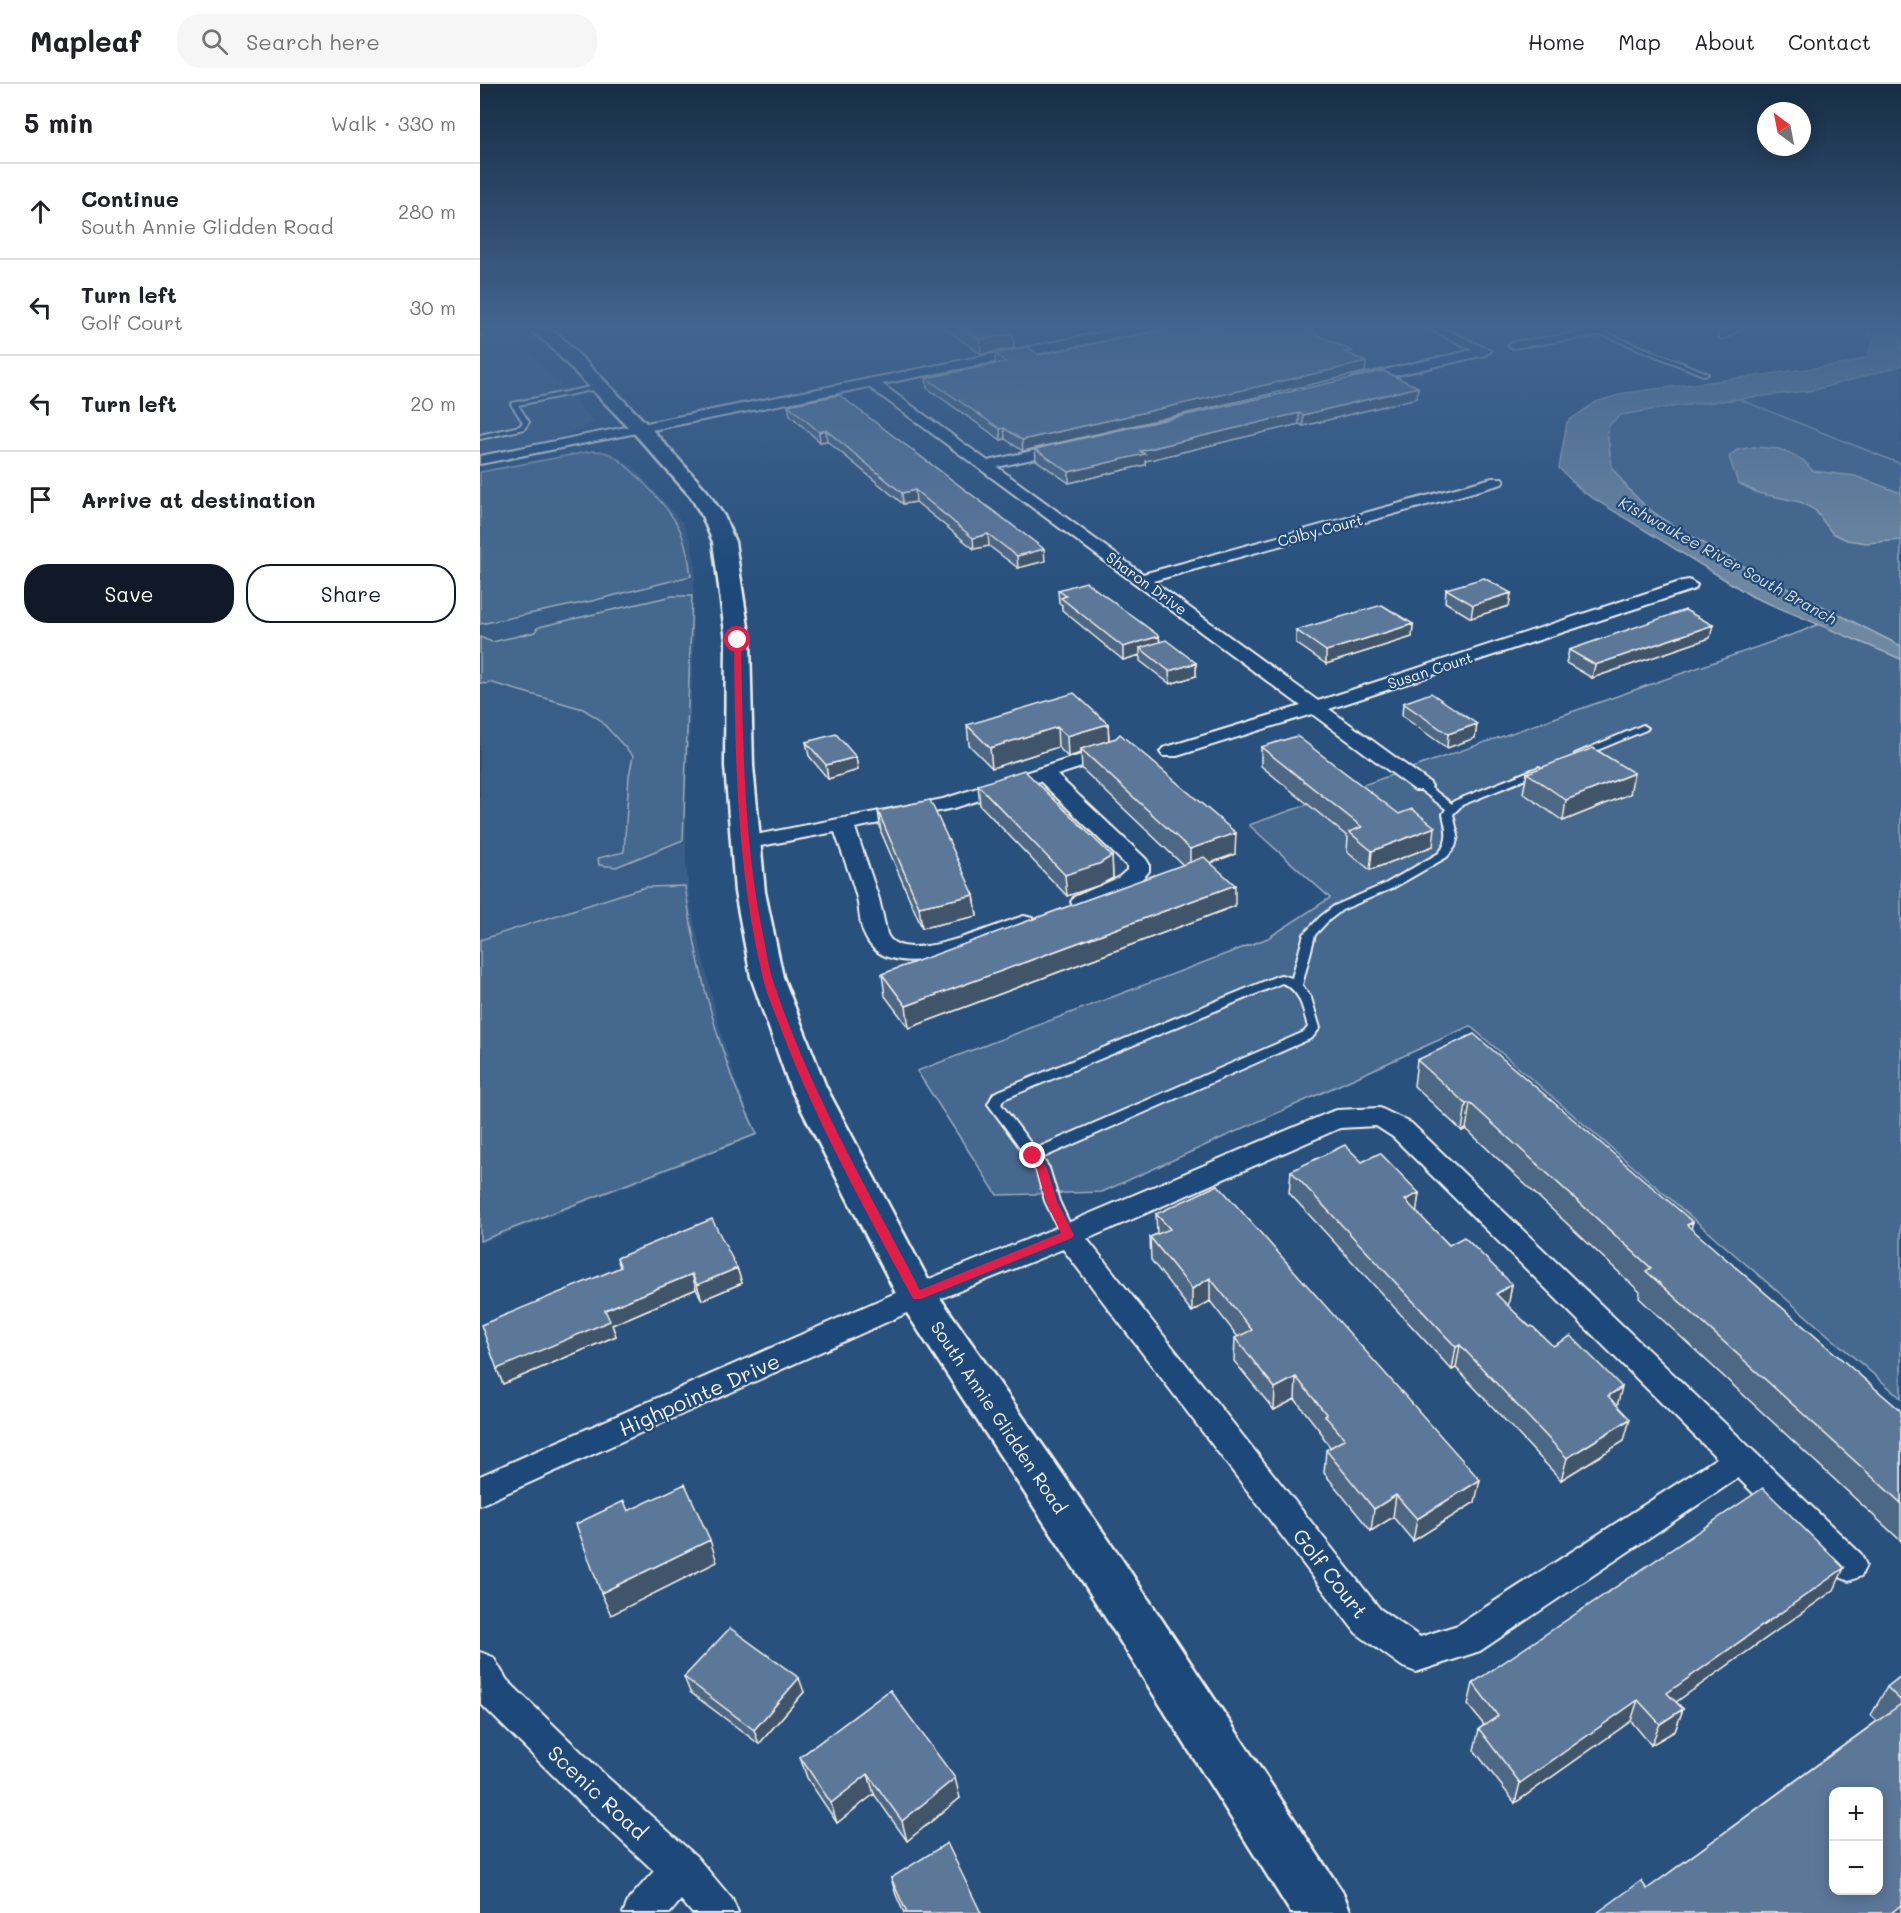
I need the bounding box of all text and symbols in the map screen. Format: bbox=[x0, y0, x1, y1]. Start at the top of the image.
search box bbox=[177, 14, 597, 68]
text: Mapleaf bbox=[30, 23, 141, 59]
icon: search bbox=[198, 25, 231, 58]
text: Search here bbox=[246, 27, 380, 56]
text: Home bbox=[1528, 28, 1585, 55]
text: Map bbox=[1618, 28, 1661, 55]
text: About bbox=[1694, 28, 1755, 55]
text: Contact bbox=[1788, 28, 1871, 55]
north arrow bbox=[1757, 102, 1811, 156]
text: 5 min bbox=[24, 106, 93, 140]
text: Walk · 330 m bbox=[331, 110, 456, 136]
text: Continue bbox=[81, 184, 179, 213]
icon: ahead bbox=[24, 195, 57, 228]
text: 280 m bbox=[398, 198, 456, 224]
text: South Annie Glidden Road bbox=[81, 213, 333, 239]
text: Turn left bbox=[81, 280, 177, 309]
icon: left bbox=[24, 291, 57, 324]
text: 30 m bbox=[410, 294, 456, 320]
text: Golf Court bbox=[81, 309, 183, 335]
icon: left bbox=[24, 387, 57, 420]
text: Turn left bbox=[81, 389, 177, 418]
text: 20 m bbox=[410, 390, 456, 416]
icon: arrive bbox=[24, 483, 57, 516]
text: Arrive at destination bbox=[81, 485, 316, 514]
water label: Kishwaukee River South Branch bbox=[1615, 491, 1841, 629]
street label: Colby Court bbox=[1275, 509, 1365, 551]
street label: Sharon Drive bbox=[1103, 547, 1191, 619]
button: Save bbox=[24, 564, 234, 623]
button: Share bbox=[246, 564, 456, 623]
route start bbox=[724, 626, 750, 652]
street label: Susan Court bbox=[1385, 647, 1475, 693]
route end bbox=[1019, 1142, 1045, 1168]
street label: South Annie Glidden Road bbox=[926, 1316, 1072, 1518]
street label: Highpointe Drive bbox=[614, 1346, 784, 1442]
street label: Golf Court bbox=[1287, 1523, 1375, 1623]
street label: Scenic Road bbox=[542, 1739, 654, 1845]
map controls bbox=[1829, 1787, 1883, 1895]
button: + bbox=[1829, 1787, 1883, 1841]
button: − bbox=[1829, 1841, 1883, 1895]

